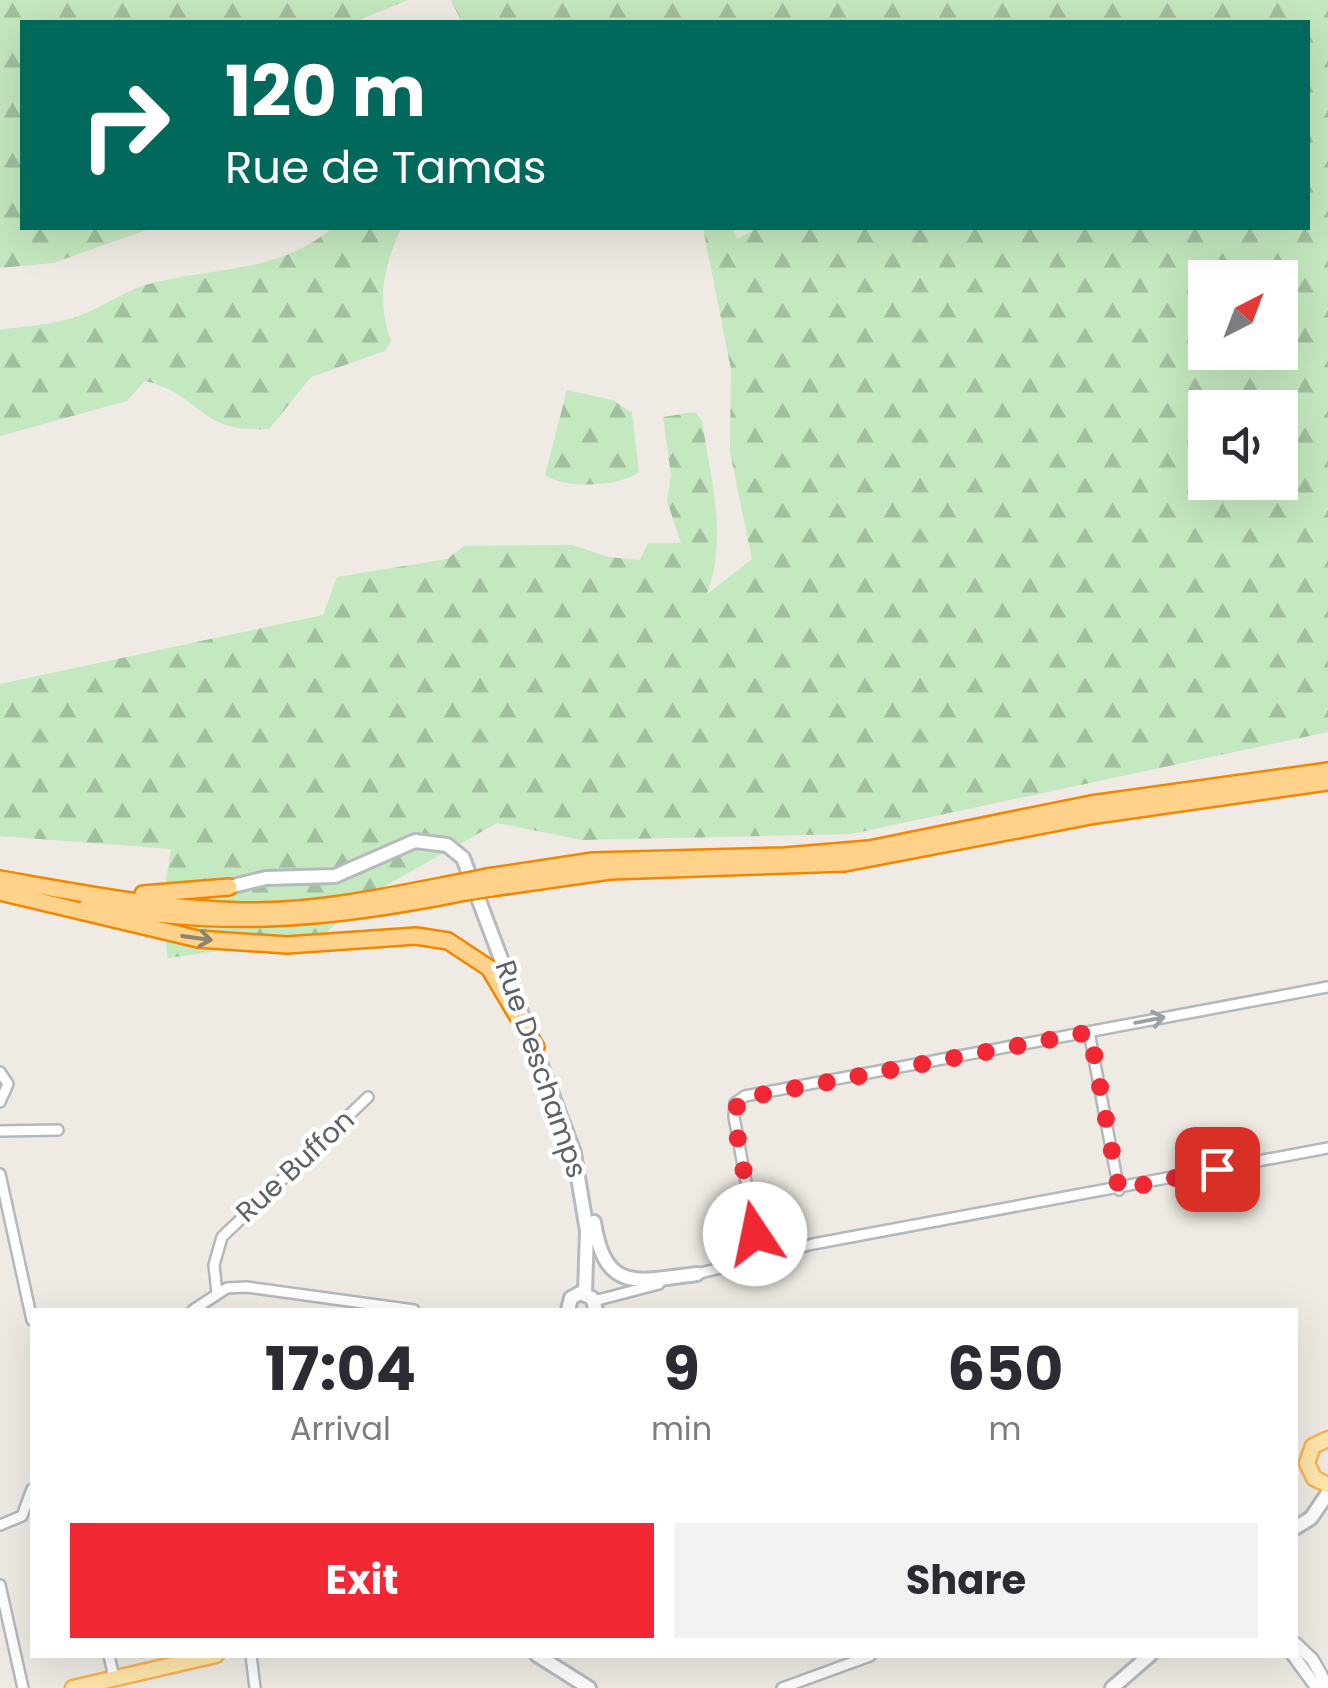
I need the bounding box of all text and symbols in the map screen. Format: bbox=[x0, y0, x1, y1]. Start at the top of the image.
text: 120 m bbox=[225, 42, 426, 141]
icon: right bbox=[60, 60, 190, 190]
text: Rue de Tamas bbox=[225, 136, 546, 199]
north arrow bbox=[1188, 260, 1298, 370]
map controls bbox=[1188, 260, 1298, 500]
button: sound bbox=[1188, 390, 1298, 500]
one-way arrow bbox=[180, 930, 213, 948]
street label: Rue Deschamps bbox=[485, 955, 597, 1183]
one-way arrow bbox=[1133, 1010, 1166, 1029]
street label: Rue Buffon bbox=[227, 1101, 363, 1231]
pin bbox=[1175, 1127, 1260, 1212]
icon: arrive bbox=[1190, 1142, 1245, 1197]
position arrow bbox=[703, 1182, 807, 1286]
text: 17:04 bbox=[265, 1327, 416, 1411]
text: 9 bbox=[663, 1327, 700, 1411]
text: 650 bbox=[947, 1327, 1063, 1411]
text: Arrival bbox=[290, 1406, 391, 1451]
text: min bbox=[651, 1406, 712, 1451]
text: m bbox=[989, 1406, 1022, 1451]
button: Exit bbox=[70, 1523, 654, 1638]
button: Share bbox=[674, 1523, 1258, 1638]

